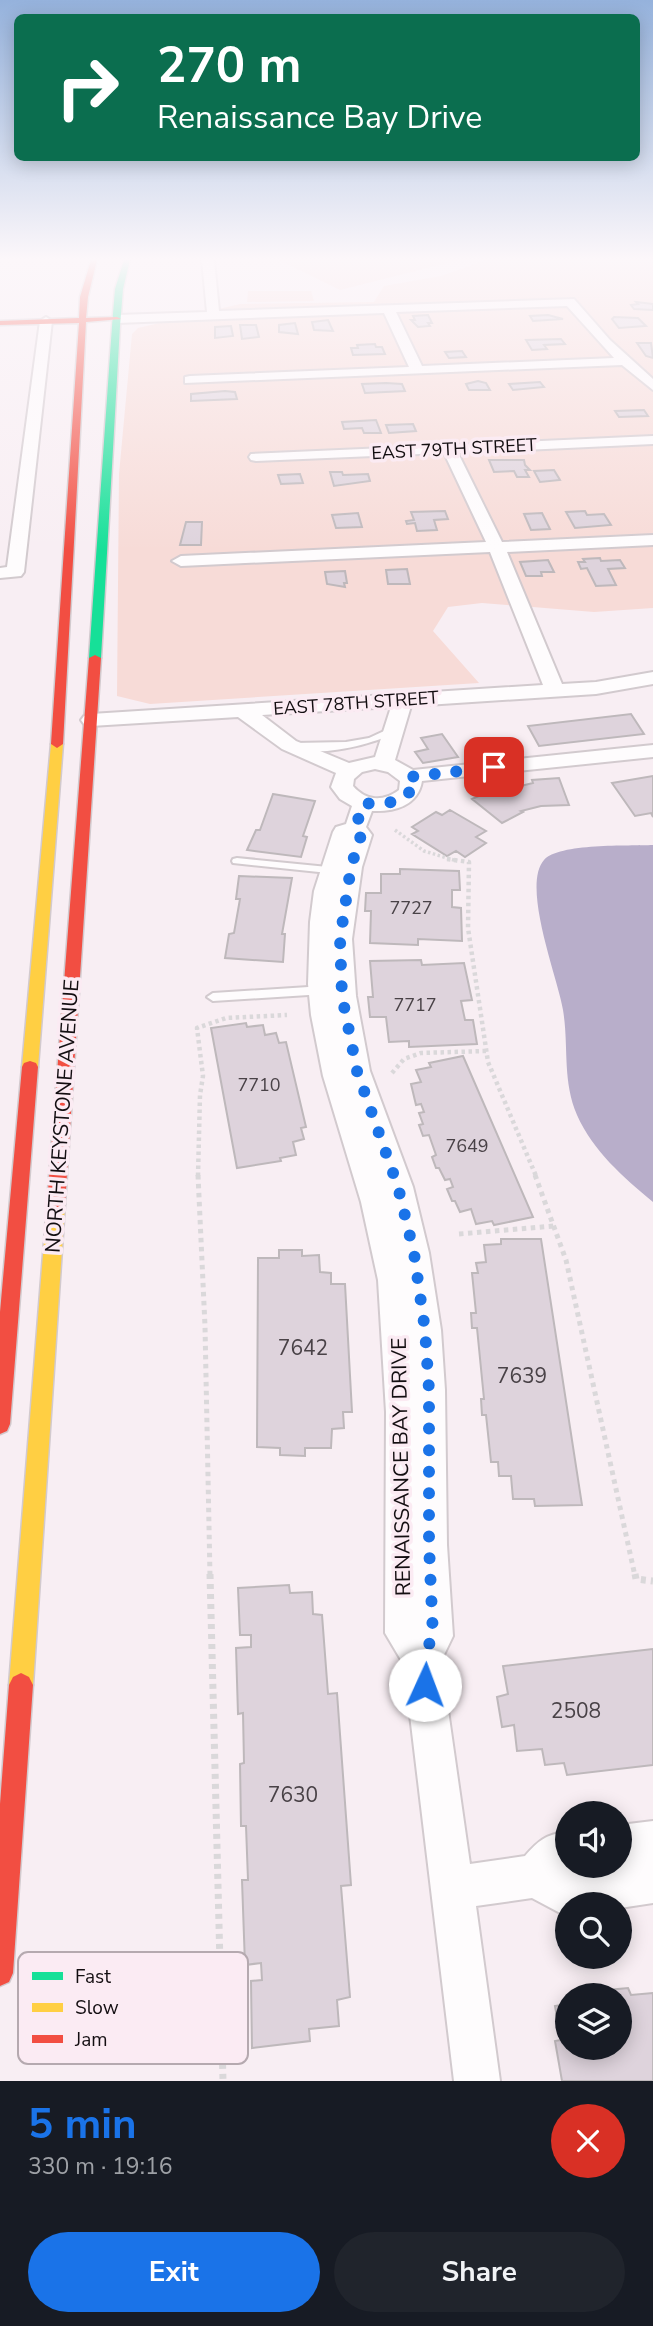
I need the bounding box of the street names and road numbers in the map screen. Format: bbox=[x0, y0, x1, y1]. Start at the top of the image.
street label: EAST 79TH STREET bbox=[371, 433, 537, 465]
street label: EAST 78TH STREET bbox=[273, 685, 440, 721]
street label: NORTH KEYSTONE AVENUE bbox=[38, 978, 86, 1254]
street label: RENAISSANCE BAY DRIVE bbox=[385, 1338, 417, 1596]

